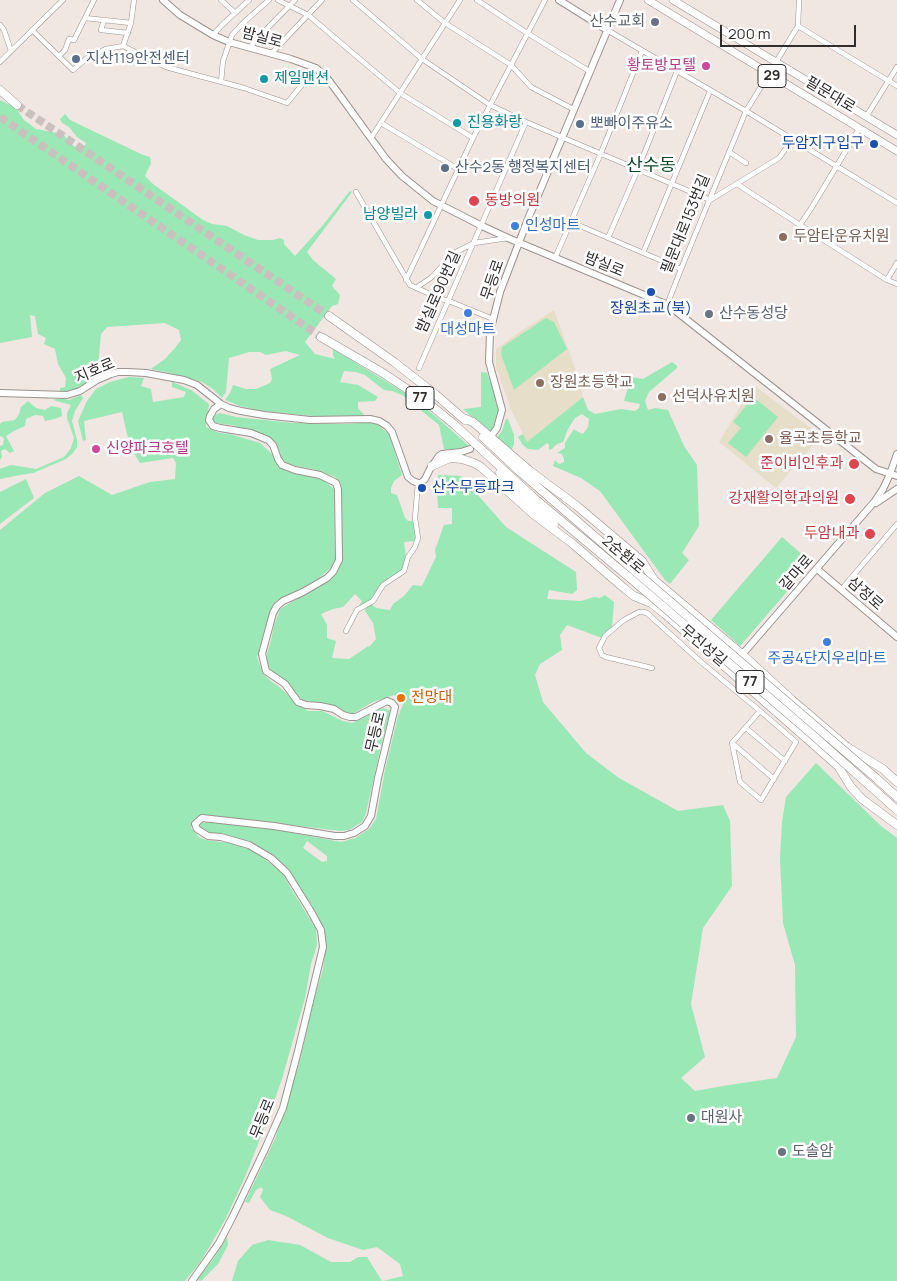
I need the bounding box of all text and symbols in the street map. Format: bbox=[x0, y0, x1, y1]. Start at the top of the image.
place label: 산수교회 bbox=[590, 13, 645, 31]
scale bar bbox=[722, 15, 858, 47]
marker: 산수교회 bbox=[649, 16, 661, 28]
text: 200 m bbox=[728, 23, 771, 44]
street label: 밤실로 bbox=[240, 24, 284, 52]
place label: 지산119안전센터 bbox=[86, 50, 190, 68]
marker: 지산119안전센터 bbox=[70, 53, 82, 65]
place label: 황토방모텔 bbox=[627, 57, 696, 75]
marker: 황토방모텔 bbox=[700, 60, 712, 72]
road number: 29 bbox=[758, 64, 786, 88]
place label: 제일맨션 bbox=[274, 70, 329, 88]
marker: 제일맨션 bbox=[258, 73, 270, 85]
street label: 필문대로 bbox=[802, 73, 858, 117]
place label: 진용화랑 bbox=[467, 114, 522, 132]
place label: 뽀빠이주유소 bbox=[590, 115, 673, 133]
marker: 진용화랑 bbox=[451, 117, 463, 129]
marker: 뽀빠이주유소 bbox=[574, 118, 586, 130]
place label: 두암지구입구 bbox=[781, 135, 864, 153]
marker: 두암지구입구 bbox=[868, 138, 880, 150]
district label: 산수동 bbox=[626, 155, 676, 177]
place label: 산수2동 행정복지센터 bbox=[455, 159, 591, 177]
marker: 산수2동 행정복지센터 bbox=[439, 162, 451, 174]
street label: 필문대로153번길 bbox=[658, 172, 714, 276]
place label: 동방의원 bbox=[485, 192, 540, 210]
marker: 동방의원 bbox=[467, 194, 481, 208]
place label: 남양빌라 bbox=[363, 206, 418, 224]
marker: 남양빌라 bbox=[422, 209, 434, 221]
place label: 인성마트 bbox=[525, 217, 580, 235]
marker: 인성마트 bbox=[509, 220, 521, 232]
place label: 두암타운유치원 bbox=[793, 228, 890, 246]
marker: 두암타운유치원 bbox=[777, 231, 789, 243]
street label: 밤실로90번길 bbox=[413, 248, 465, 336]
street label: 밤실로 bbox=[581, 249, 627, 281]
street label: 무등로 bbox=[478, 257, 508, 303]
marker: 장원초교(북) bbox=[645, 286, 657, 298]
place label: 장원초교(북) bbox=[610, 300, 692, 318]
place label: 산수동성당 bbox=[719, 305, 788, 323]
marker: 대성마트 bbox=[462, 307, 474, 319]
marker: 산수동성당 bbox=[703, 308, 715, 320]
place label: 대성마트 bbox=[440, 321, 496, 339]
street label: 지호로 bbox=[72, 355, 118, 387]
place label: 장원초등학교 bbox=[550, 374, 633, 392]
marker: 장원초등학교 bbox=[534, 377, 546, 389]
road number: 77 bbox=[406, 386, 434, 409]
place label: 선덕사유치원 bbox=[672, 388, 755, 406]
marker: 선덕사유치원 bbox=[656, 391, 668, 403]
place label: 율곡초등학교 bbox=[779, 430, 862, 448]
marker: 율곡초등학교 bbox=[763, 433, 775, 445]
place label: 신양파크호텔 bbox=[106, 440, 189, 458]
marker: 신양파크호텔 bbox=[90, 443, 102, 455]
place label: 준이비인후과 bbox=[760, 455, 843, 473]
marker: 준이비인후과 bbox=[847, 457, 861, 471]
place label: 산수무등파크 bbox=[432, 479, 515, 497]
marker: 산수무등파크 bbox=[416, 482, 428, 494]
place label: 강재활의학과의원 bbox=[729, 490, 839, 508]
marker: 강재활의학과의원 bbox=[843, 492, 857, 506]
place label: 두암내과 bbox=[804, 525, 859, 543]
marker: 두암내과 bbox=[863, 527, 877, 541]
street label: 2순환로 bbox=[598, 532, 648, 578]
street label: 갈마로 bbox=[777, 551, 817, 595]
street label: 삼정로 bbox=[843, 574, 887, 614]
street label: 무진성길 bbox=[676, 621, 730, 671]
marker: 주공4단지우리마트 bbox=[821, 636, 833, 648]
place label: 주공4단지우리마트 bbox=[767, 650, 887, 668]
road number: 77 bbox=[736, 670, 764, 694]
place label: 전망대 bbox=[411, 689, 452, 707]
marker: 전망대 bbox=[395, 692, 407, 704]
street label: 무등로 bbox=[363, 710, 389, 754]
street label: 무등로 bbox=[247, 1096, 279, 1142]
place label: 대원사 bbox=[701, 1109, 742, 1127]
marker: 대원사 bbox=[685, 1112, 697, 1124]
place label: 도솔암 bbox=[792, 1143, 833, 1161]
marker: 도솔암 bbox=[776, 1146, 788, 1158]

